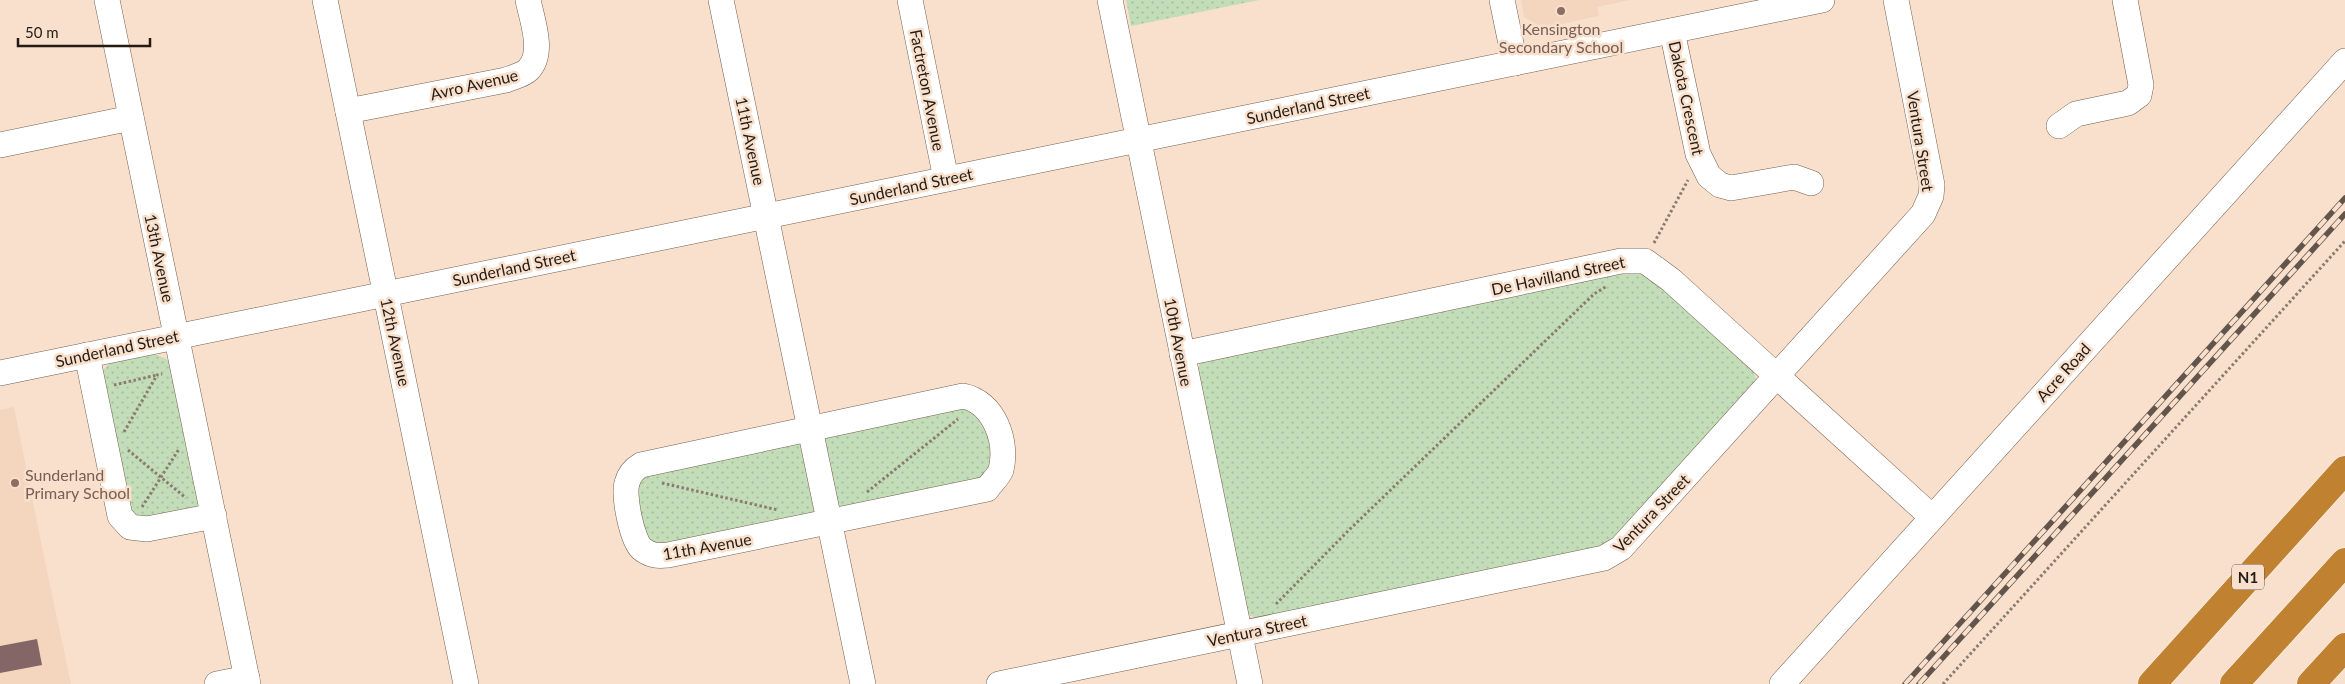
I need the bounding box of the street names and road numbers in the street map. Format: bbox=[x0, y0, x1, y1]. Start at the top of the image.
street label: Factreton Avenue bbox=[907, 28, 949, 152]
street label: Dakota Crescent bbox=[1666, 39, 1708, 157]
street label: Avro Avenue bbox=[428, 65, 520, 103]
street label: Sunderland Street bbox=[1245, 83, 1372, 127]
street label: Ventura Street bbox=[1904, 89, 1938, 193]
street label: 11th Avenue bbox=[732, 95, 770, 187]
street label: Sunderland Street bbox=[848, 164, 975, 208]
street label: 13th Avenue bbox=[141, 212, 179, 304]
street label: Sunderland Street bbox=[451, 245, 578, 289]
street label: De Havilland Street bbox=[1489, 252, 1627, 298]
street label: 12th Avenue bbox=[377, 296, 415, 388]
street label: 10th Avenue bbox=[1161, 296, 1197, 388]
street label: Sunderland Street bbox=[54, 326, 181, 370]
street label: Acre Road bbox=[2032, 339, 2094, 405]
street label: Ventura Street bbox=[1609, 470, 1693, 556]
street label: 11th Avenue bbox=[661, 529, 753, 563]
road number: N1 bbox=[2232, 564, 2264, 590]
street label: Ventura Street bbox=[1205, 610, 1309, 650]

